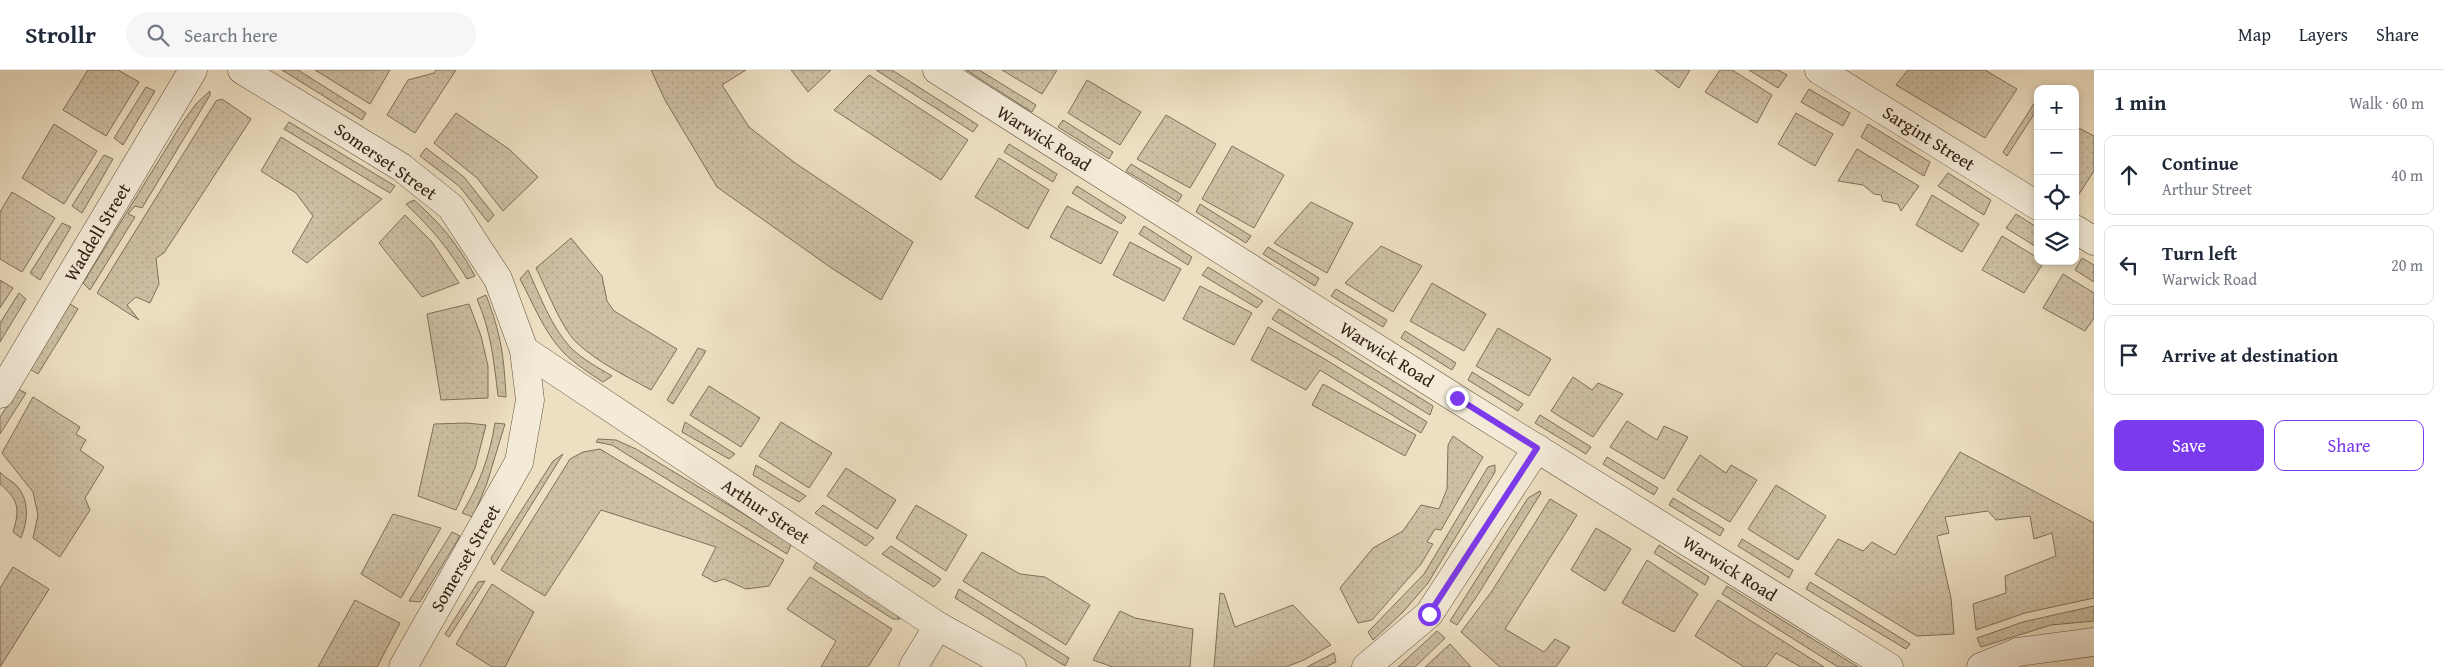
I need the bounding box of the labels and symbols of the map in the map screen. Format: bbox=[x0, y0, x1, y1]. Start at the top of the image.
street label: Warwick Road bbox=[992, 98, 1097, 178]
street label: Sargint Street bbox=[1877, 99, 1981, 178]
street label: Somerset Street bbox=[329, 116, 443, 207]
street label: Waddell Street bbox=[57, 177, 137, 286]
street label: Warwick Road bbox=[1335, 314, 1440, 394]
route end bbox=[1446, 387, 1469, 410]
street label: Arthur Street bbox=[716, 471, 816, 551]
street label: Somerset Street bbox=[423, 499, 507, 617]
street label: Warwick Road bbox=[1678, 528, 1783, 608]
route start bbox=[1418, 603, 1441, 626]

